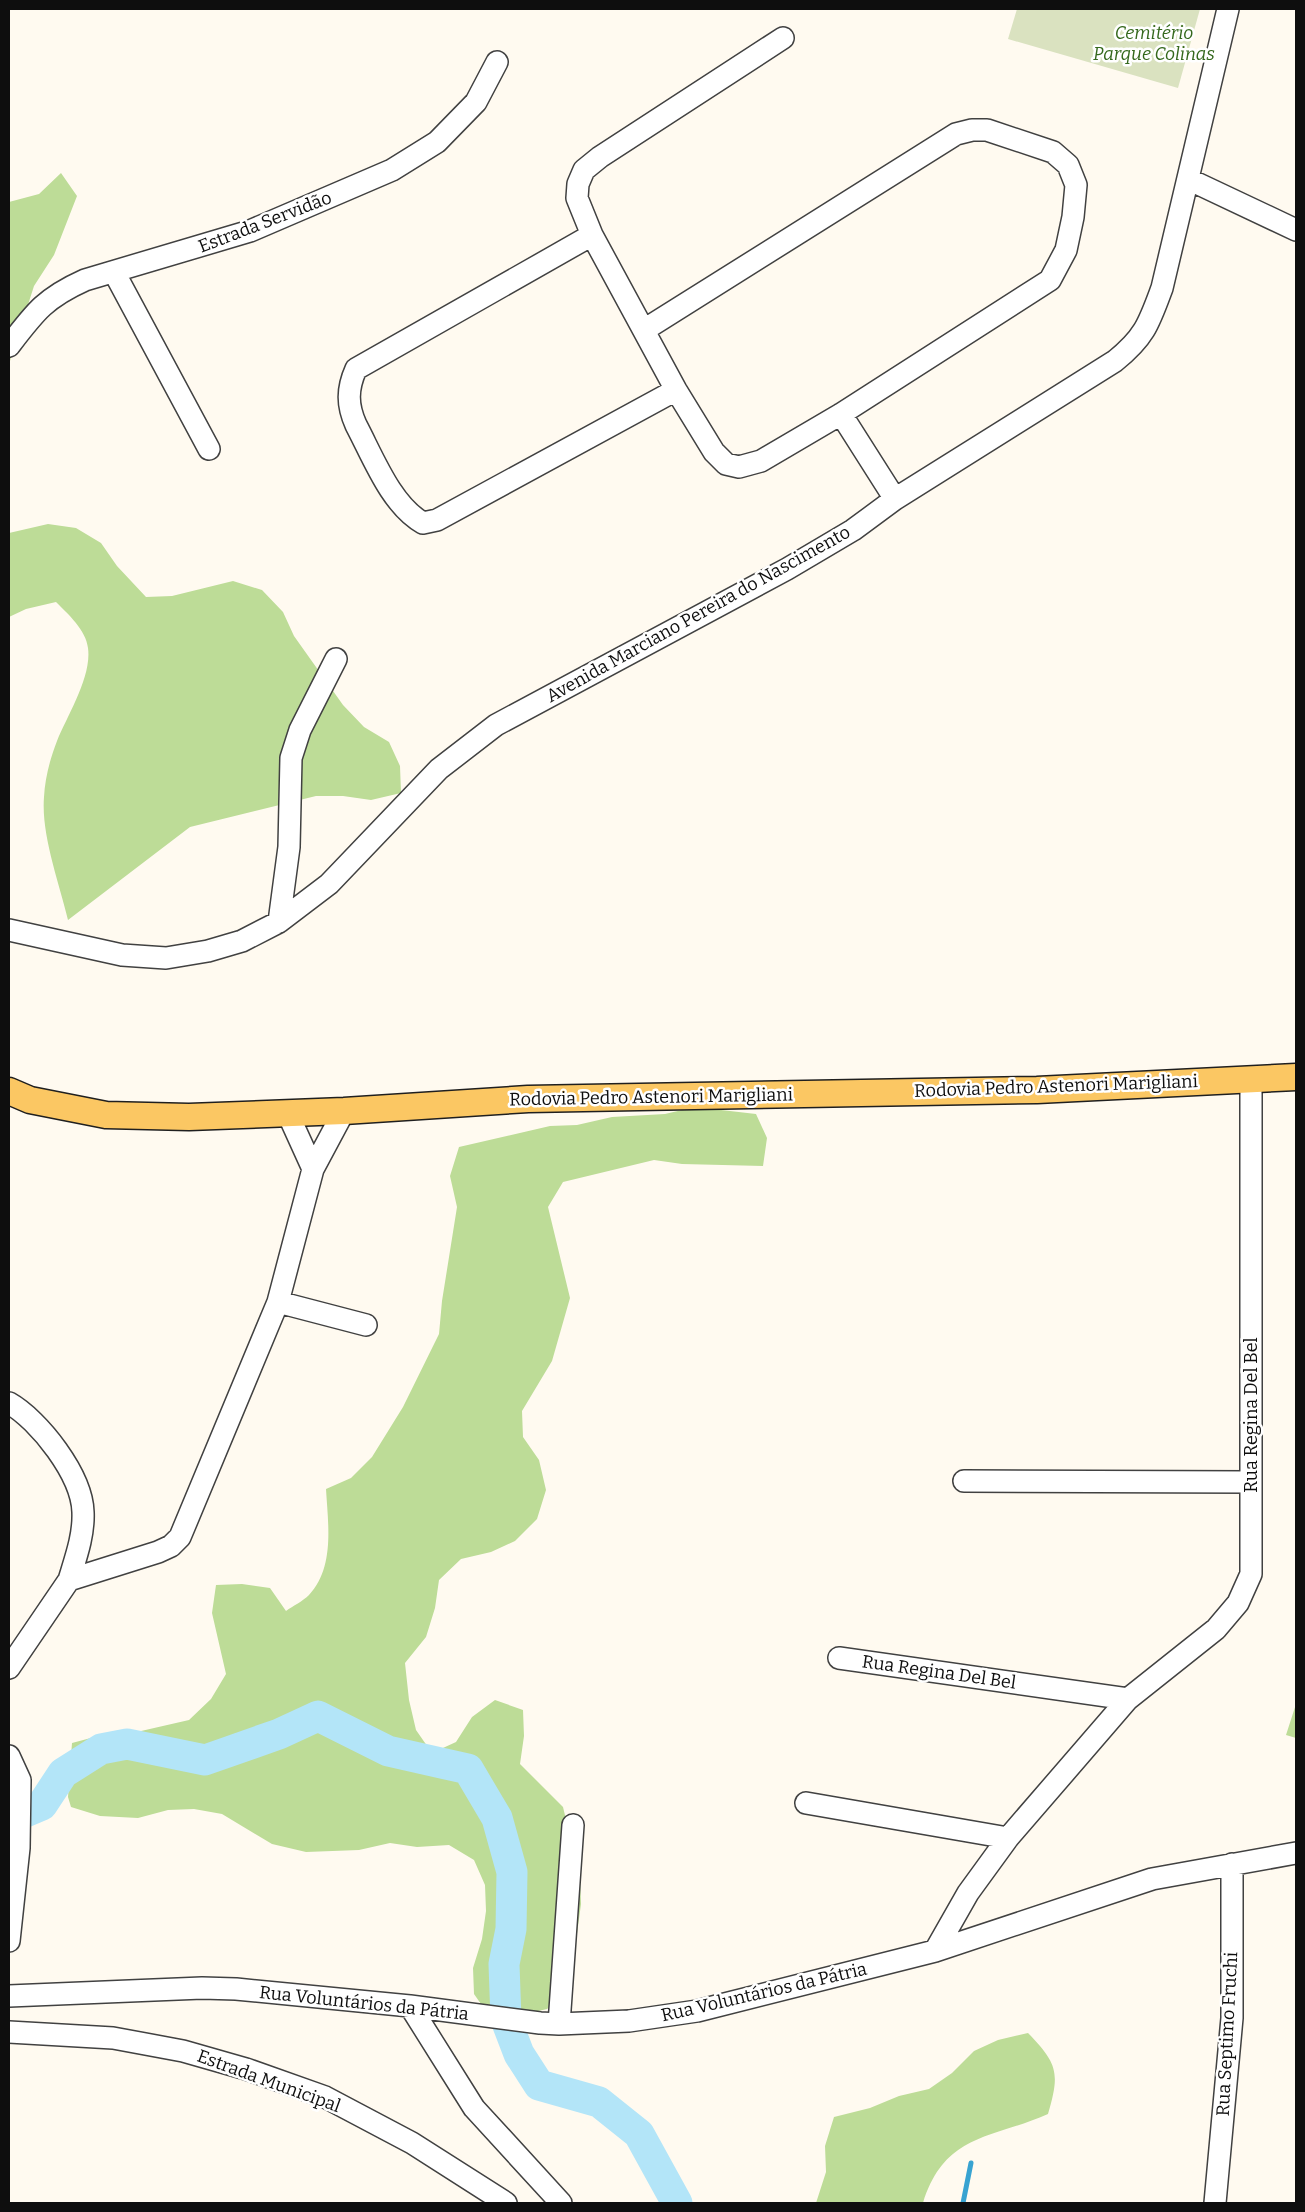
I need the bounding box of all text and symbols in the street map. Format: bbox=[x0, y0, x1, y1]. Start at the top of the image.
park label: Cemitério Parque Colinas bbox=[1093, 22, 1215, 65]
street label: Estrada Servidão bbox=[195, 186, 335, 258]
street label: Avenida Marciano Pereira do Nascimento bbox=[542, 521, 854, 707]
street label: Rodovia Pedro Astenori Marigliani bbox=[914, 1070, 1198, 1102]
street label: Rodovia Pedro Astenori Marigliani bbox=[509, 1084, 793, 1110]
street label: Rua Regina Del Bel bbox=[1240, 1337, 1262, 1493]
street label: Rua Regina Del Bel bbox=[861, 1650, 1017, 1694]
street label: Rua Septimo Fruchi bbox=[1212, 1951, 1242, 2117]
street label: Rua Voluntários da Pátria bbox=[659, 1958, 869, 2026]
street label: Rua Voluntários da Pátria bbox=[258, 1981, 470, 2025]
street label: Estrada Municipal bbox=[194, 2045, 344, 2117]

